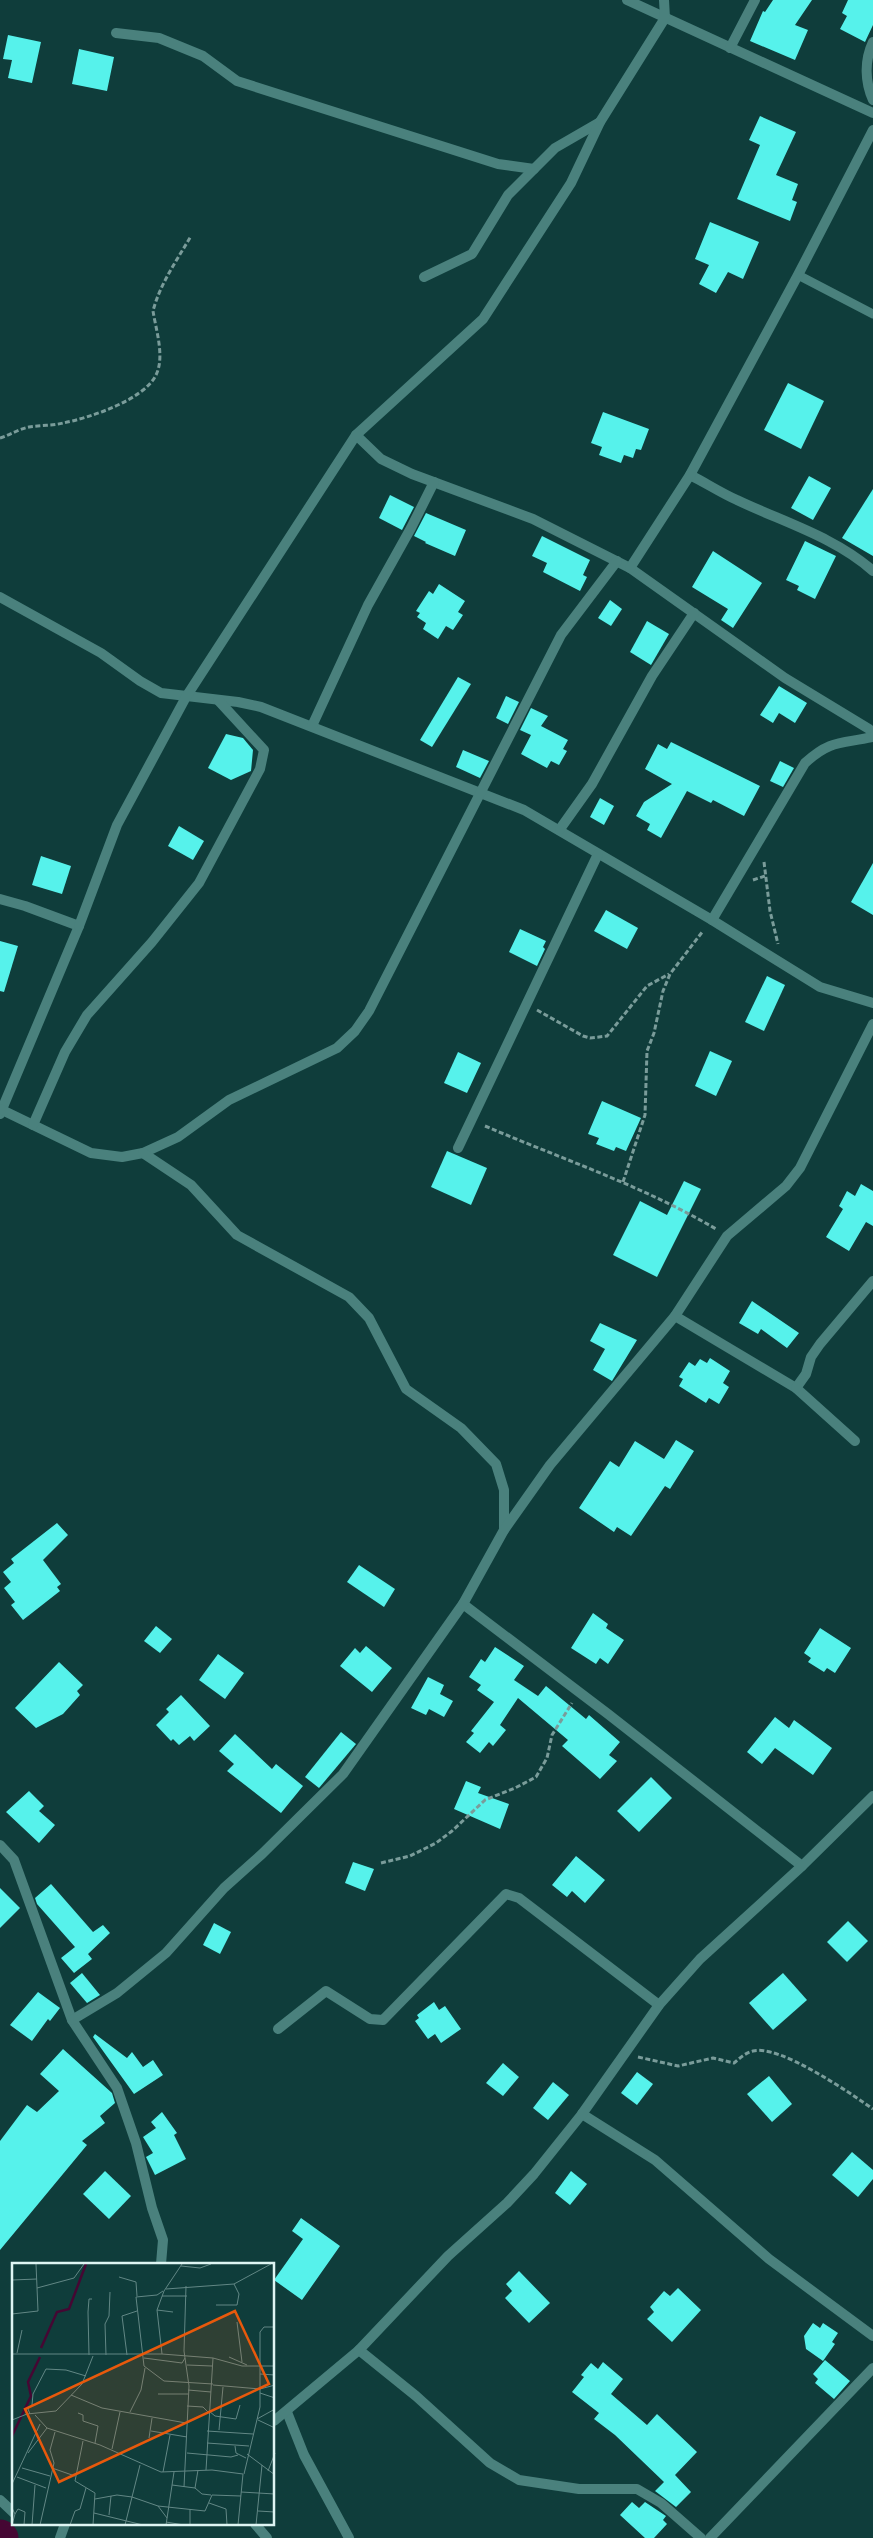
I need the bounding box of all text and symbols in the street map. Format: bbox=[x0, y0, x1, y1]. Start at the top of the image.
inset map bbox=[12, 2263, 275, 2526]

